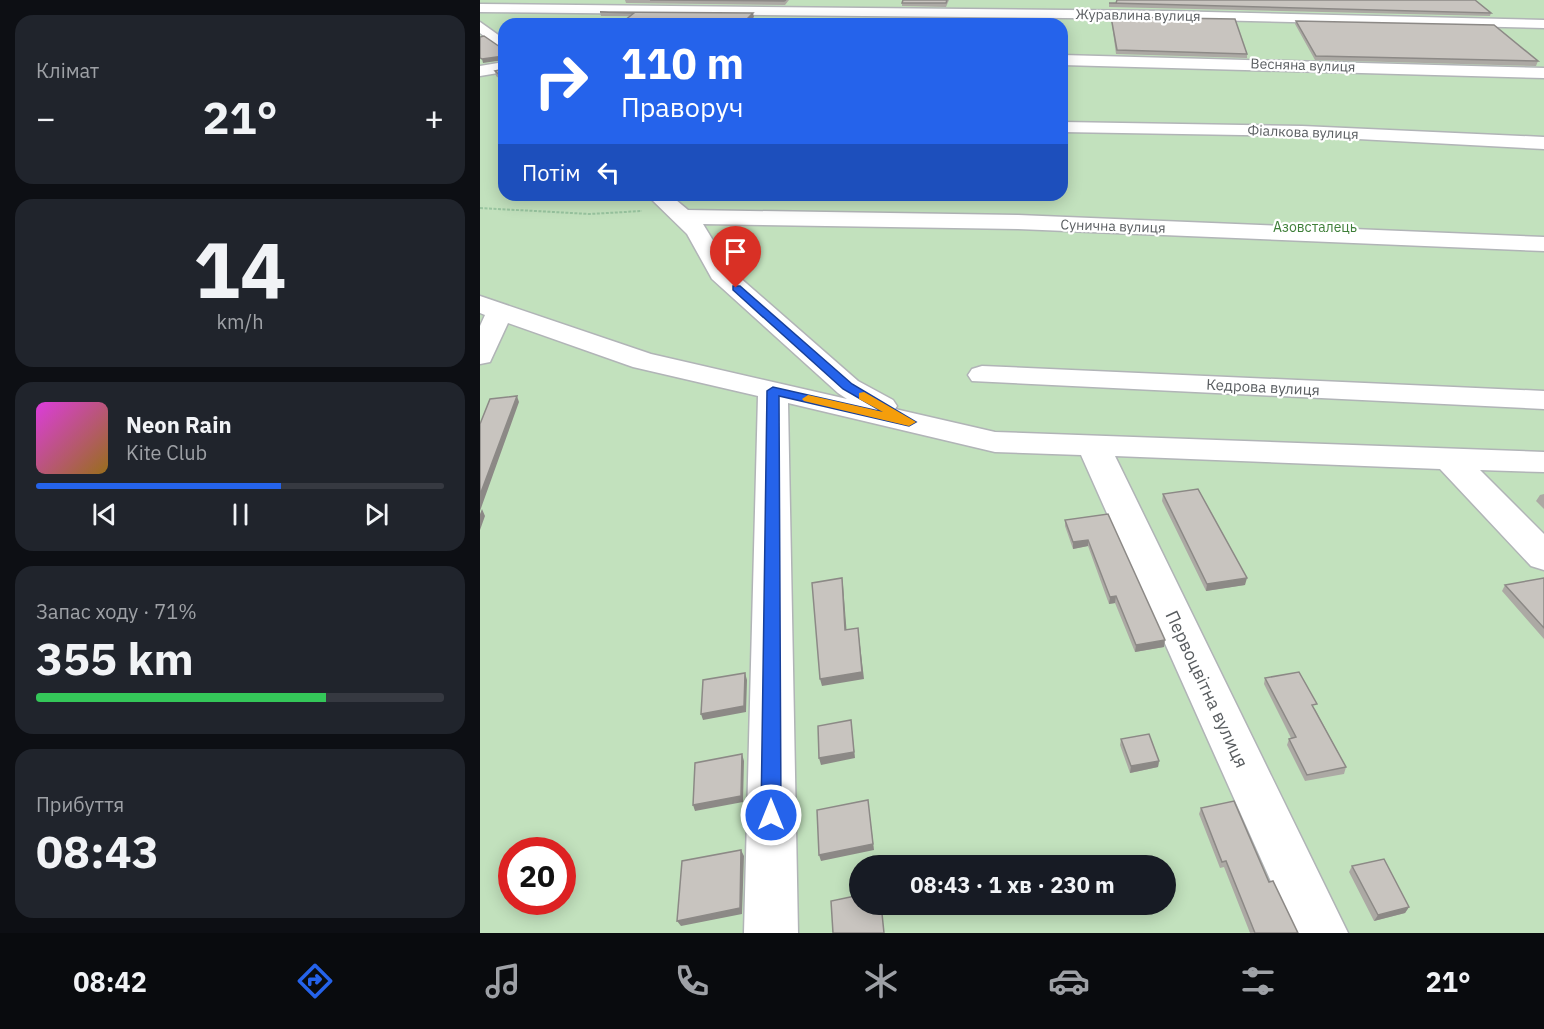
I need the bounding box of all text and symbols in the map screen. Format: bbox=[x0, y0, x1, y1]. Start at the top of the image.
street label: Журавлина вулиця bbox=[1075, 5, 1201, 25]
text: 110 m bbox=[621, 36, 744, 91]
icon: right bbox=[522, 42, 600, 120]
street label: Весняна вулиця bbox=[1250, 54, 1356, 76]
text: Клімат bbox=[36, 57, 99, 84]
text: 21° bbox=[202, 88, 278, 146]
text: Праворуч bbox=[621, 89, 744, 124]
text: − bbox=[36, 96, 56, 139]
text: + bbox=[424, 96, 444, 139]
street label: Фіалкова вулиця bbox=[1247, 121, 1359, 143]
icon: left bbox=[592, 156, 625, 189]
text: Потім bbox=[522, 158, 580, 187]
street label: Сунична вулиця bbox=[1060, 215, 1166, 237]
text: 14 bbox=[193, 218, 287, 319]
park label: Азовсталець bbox=[1273, 218, 1357, 236]
pin bbox=[710, 226, 761, 288]
icon: arrive bbox=[719, 235, 752, 268]
text: km/h bbox=[216, 308, 264, 335]
street label: Кедрова вулиця bbox=[1206, 375, 1320, 399]
text: Neon Rain bbox=[126, 410, 232, 439]
text: Kite Club bbox=[126, 439, 207, 466]
icon: previous bbox=[88, 498, 121, 531]
icon: pause bbox=[224, 498, 257, 531]
icon: next bbox=[360, 498, 393, 531]
text: Запас ходу · 71% bbox=[36, 598, 197, 625]
street label: Первоцвітна вулиця bbox=[1160, 607, 1254, 771]
text: 355 km bbox=[36, 629, 194, 687]
position arrow bbox=[739, 783, 803, 847]
text: Прибуття bbox=[36, 791, 124, 818]
text: 08:43 bbox=[36, 822, 159, 880]
speed limit sign: 20 bbox=[498, 837, 576, 915]
text: 08:43 · 1 хв · 230 m bbox=[910, 870, 1115, 899]
icon: directions bbox=[294, 960, 336, 1002]
icon: music bbox=[482, 960, 524, 1002]
icon: phone bbox=[671, 960, 713, 1002]
icon: climate bbox=[860, 960, 902, 1002]
icon: car bbox=[1048, 960, 1090, 1002]
icon: filters bbox=[1237, 960, 1279, 1002]
text: 08:42 bbox=[73, 964, 147, 999]
text: 21° bbox=[1426, 964, 1471, 999]

